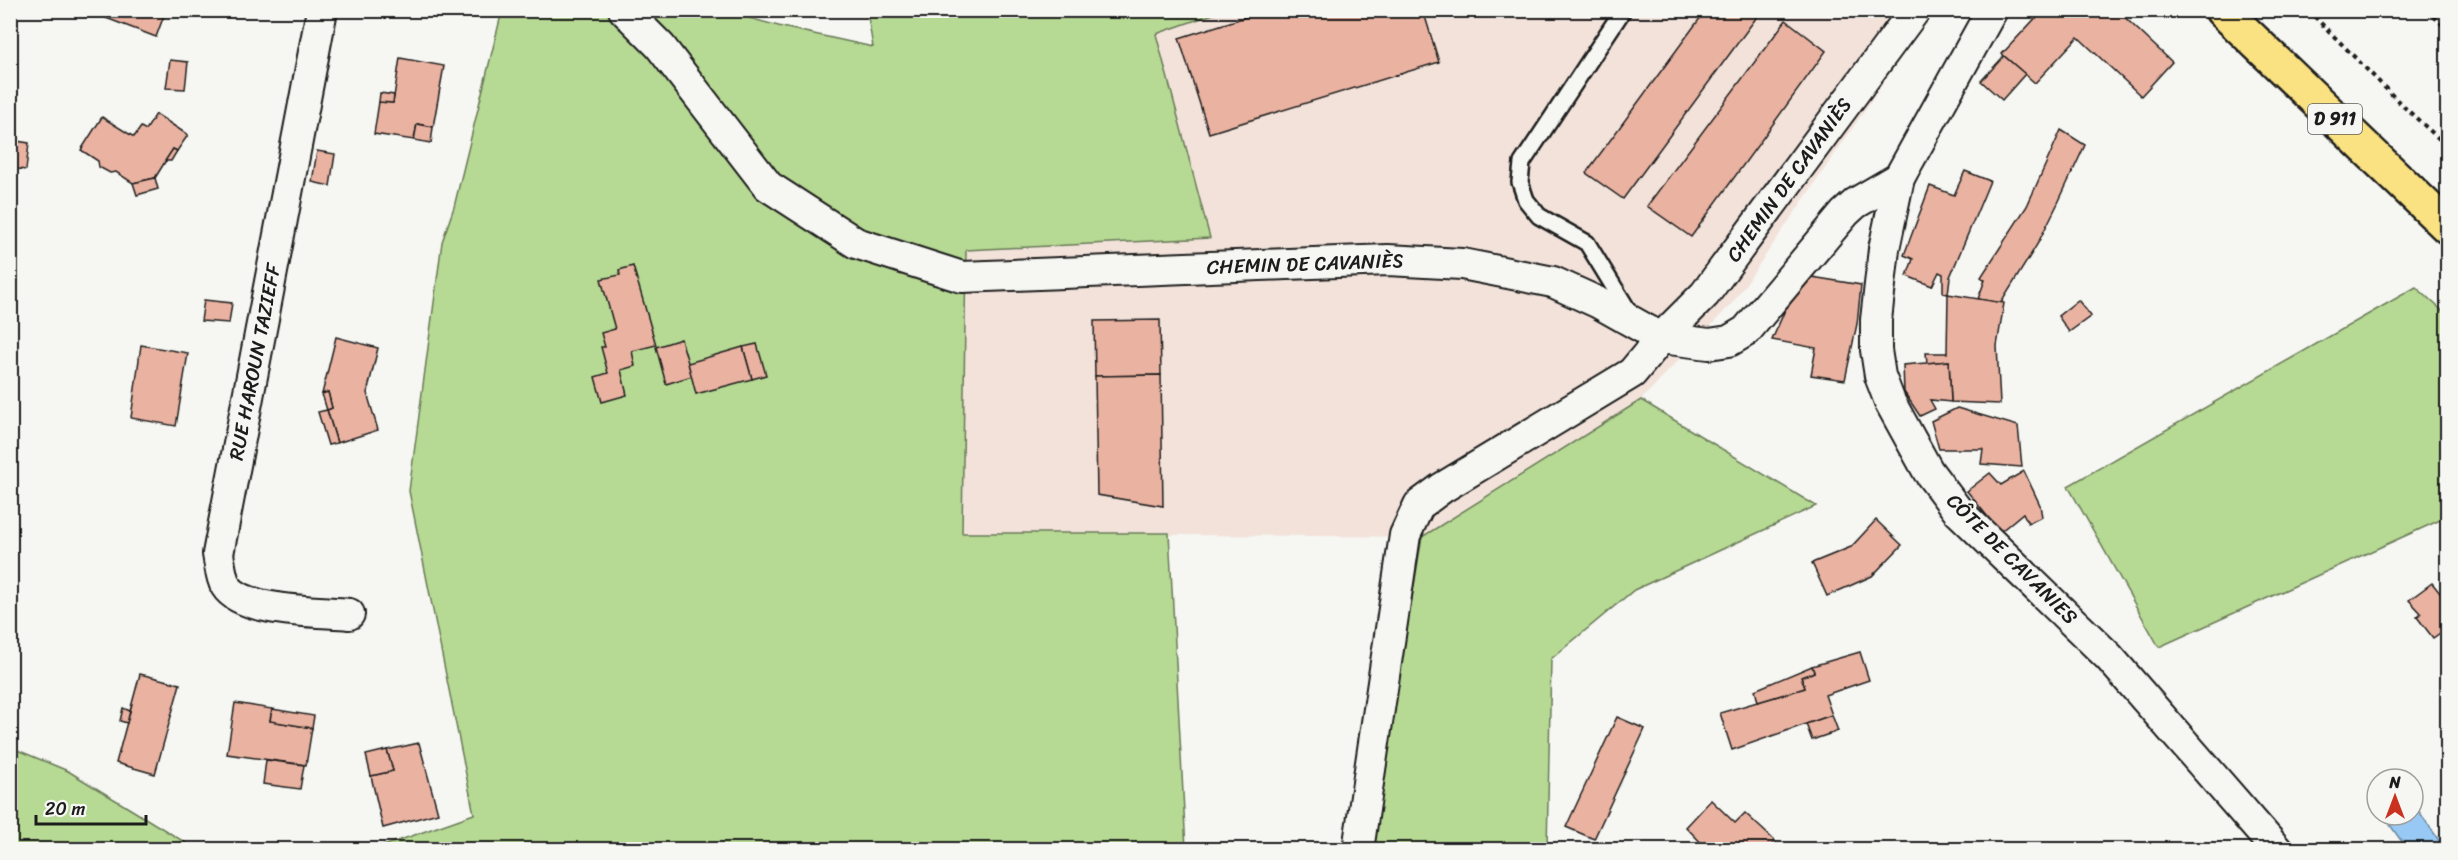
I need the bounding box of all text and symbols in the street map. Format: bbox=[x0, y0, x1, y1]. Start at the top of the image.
street label: CHEMIN DE CAVANIÈS bbox=[1717, 90, 1861, 270]
road number: D 911 bbox=[2308, 104, 2362, 134]
street label: CHEMIN DE CAVANIÈS bbox=[1206, 243, 1404, 285]
street label: RUE HAROUN TAZIEFF bbox=[219, 259, 292, 463]
street label: CÔTE DE CAVANIES bbox=[1938, 485, 2087, 634]
north arrow bbox=[2365, 767, 2425, 827]
text: N bbox=[2388, 768, 2401, 797]
scale bar bbox=[36, 788, 146, 826]
text: 20 m bbox=[45, 793, 85, 825]

